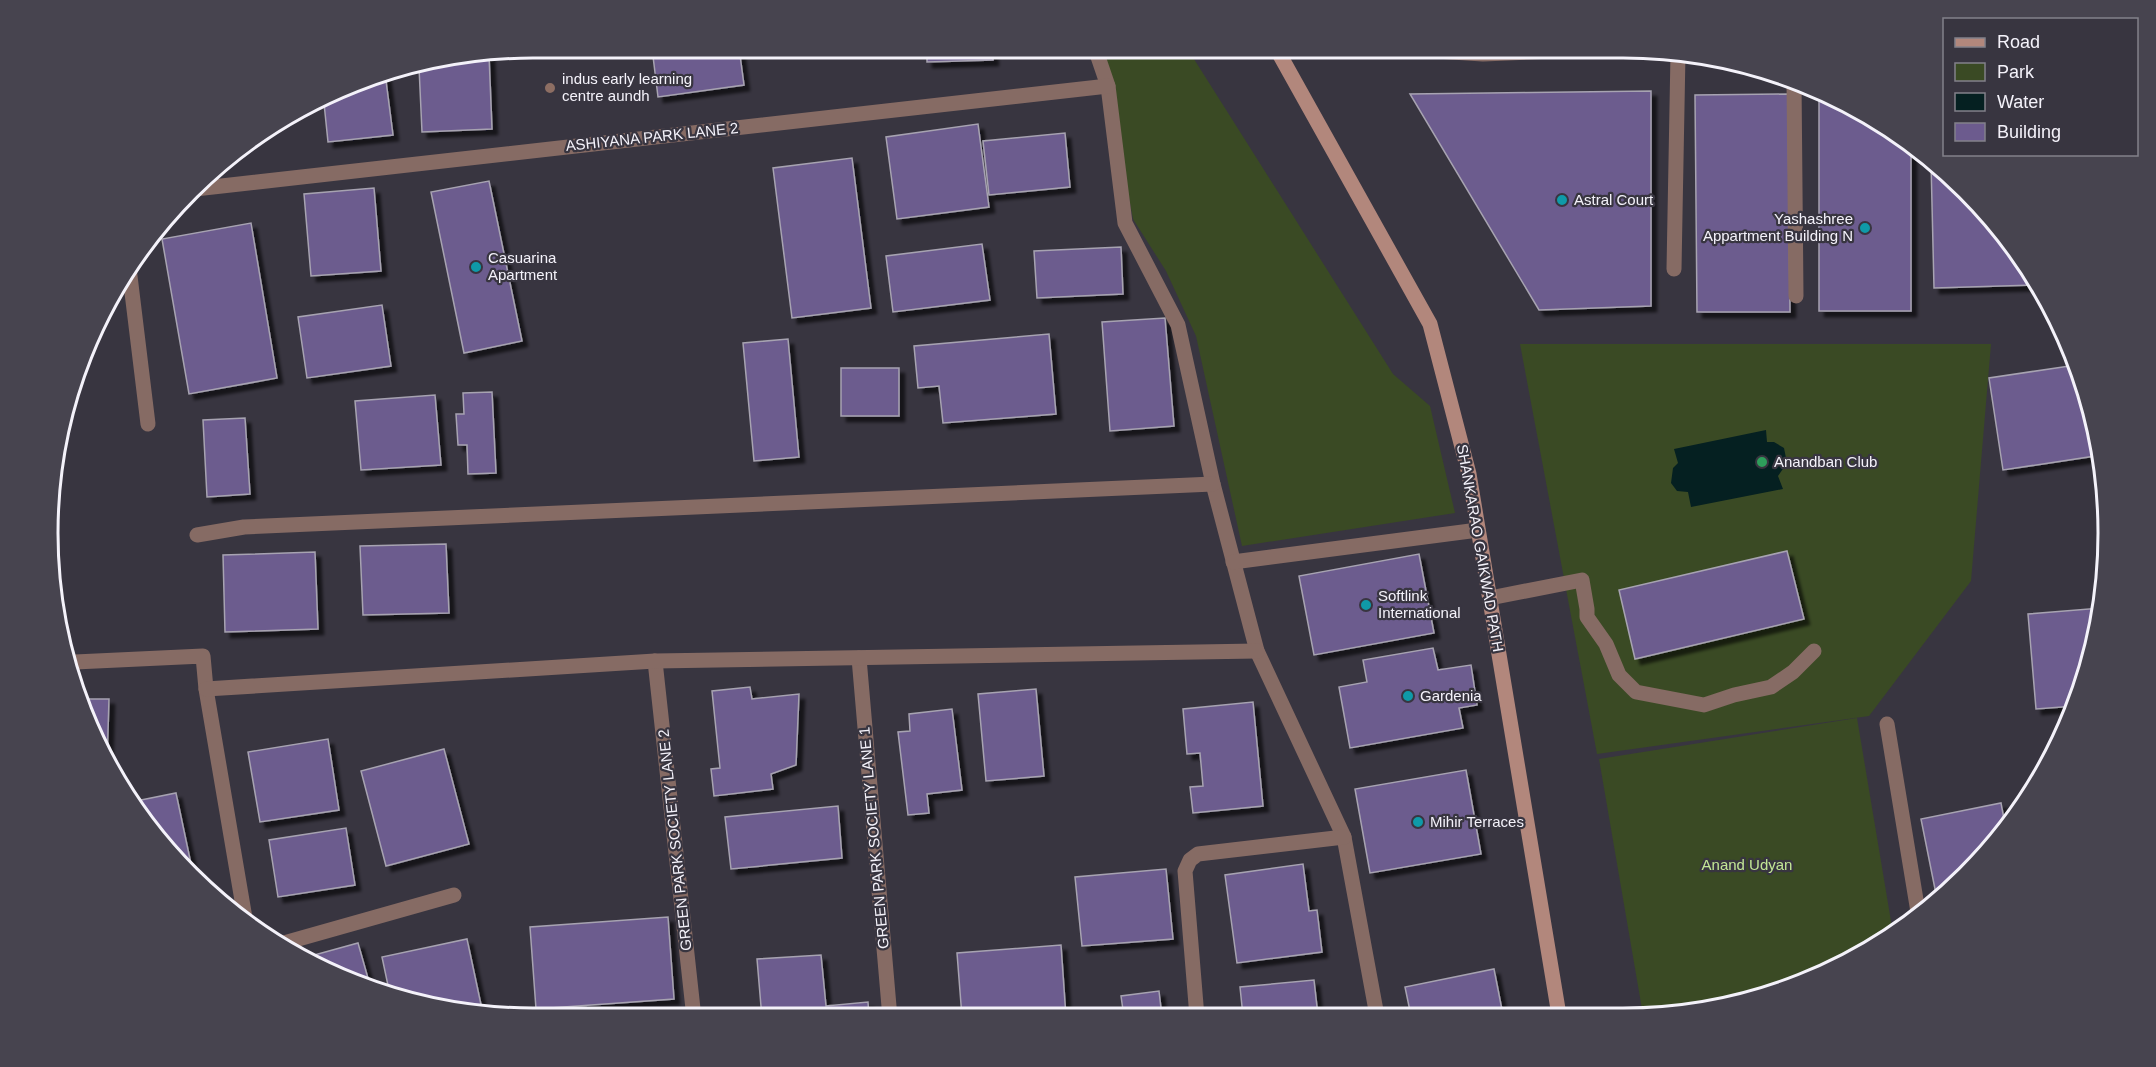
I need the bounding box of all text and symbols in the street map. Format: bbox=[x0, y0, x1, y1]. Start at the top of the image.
legend bbox=[1943, 18, 2138, 156]
text: Road bbox=[1997, 32, 2040, 52]
text: Park bbox=[1997, 62, 2035, 82]
place label: indus early learning centre aundh bbox=[562, 70, 692, 104]
marker: indus early learning centre aundh bbox=[543, 81, 557, 95]
text: Water bbox=[1997, 92, 2044, 112]
street label: ASHIYANA PARK LANE 2 bbox=[565, 119, 739, 154]
text: Building bbox=[1997, 122, 2061, 142]
place label: Astral Court bbox=[1574, 191, 1654, 208]
marker: Astral Court bbox=[1555, 193, 1569, 207]
place label: Yashashree Appartment Building N bbox=[1703, 210, 1853, 244]
marker: Yashashree Appartment Building N bbox=[1858, 221, 1872, 235]
place label: Casuarina Apartment bbox=[488, 249, 558, 283]
marker: Casuarina Apartment bbox=[469, 260, 483, 274]
street label: SHANKARAO GAIKWAD PATH bbox=[1454, 443, 1507, 653]
place label: Anandban Club bbox=[1774, 453, 1877, 470]
marker: Anandban Club bbox=[1755, 455, 1769, 469]
place label: Softlink International bbox=[1378, 587, 1461, 621]
marker: Softlink International bbox=[1359, 598, 1373, 612]
place label: Gardenia bbox=[1420, 687, 1482, 704]
marker: Gardenia bbox=[1401, 689, 1415, 703]
street label: GREEN PARK SOCIETY LANE 1 bbox=[855, 726, 892, 950]
street label: GREEN PARK SOCIETY LANE 2 bbox=[654, 728, 695, 952]
place label: Mihir Terraces bbox=[1430, 813, 1524, 830]
marker: Mihir Terraces bbox=[1411, 815, 1425, 829]
park label: Anand Udyan bbox=[1702, 856, 1792, 873]

